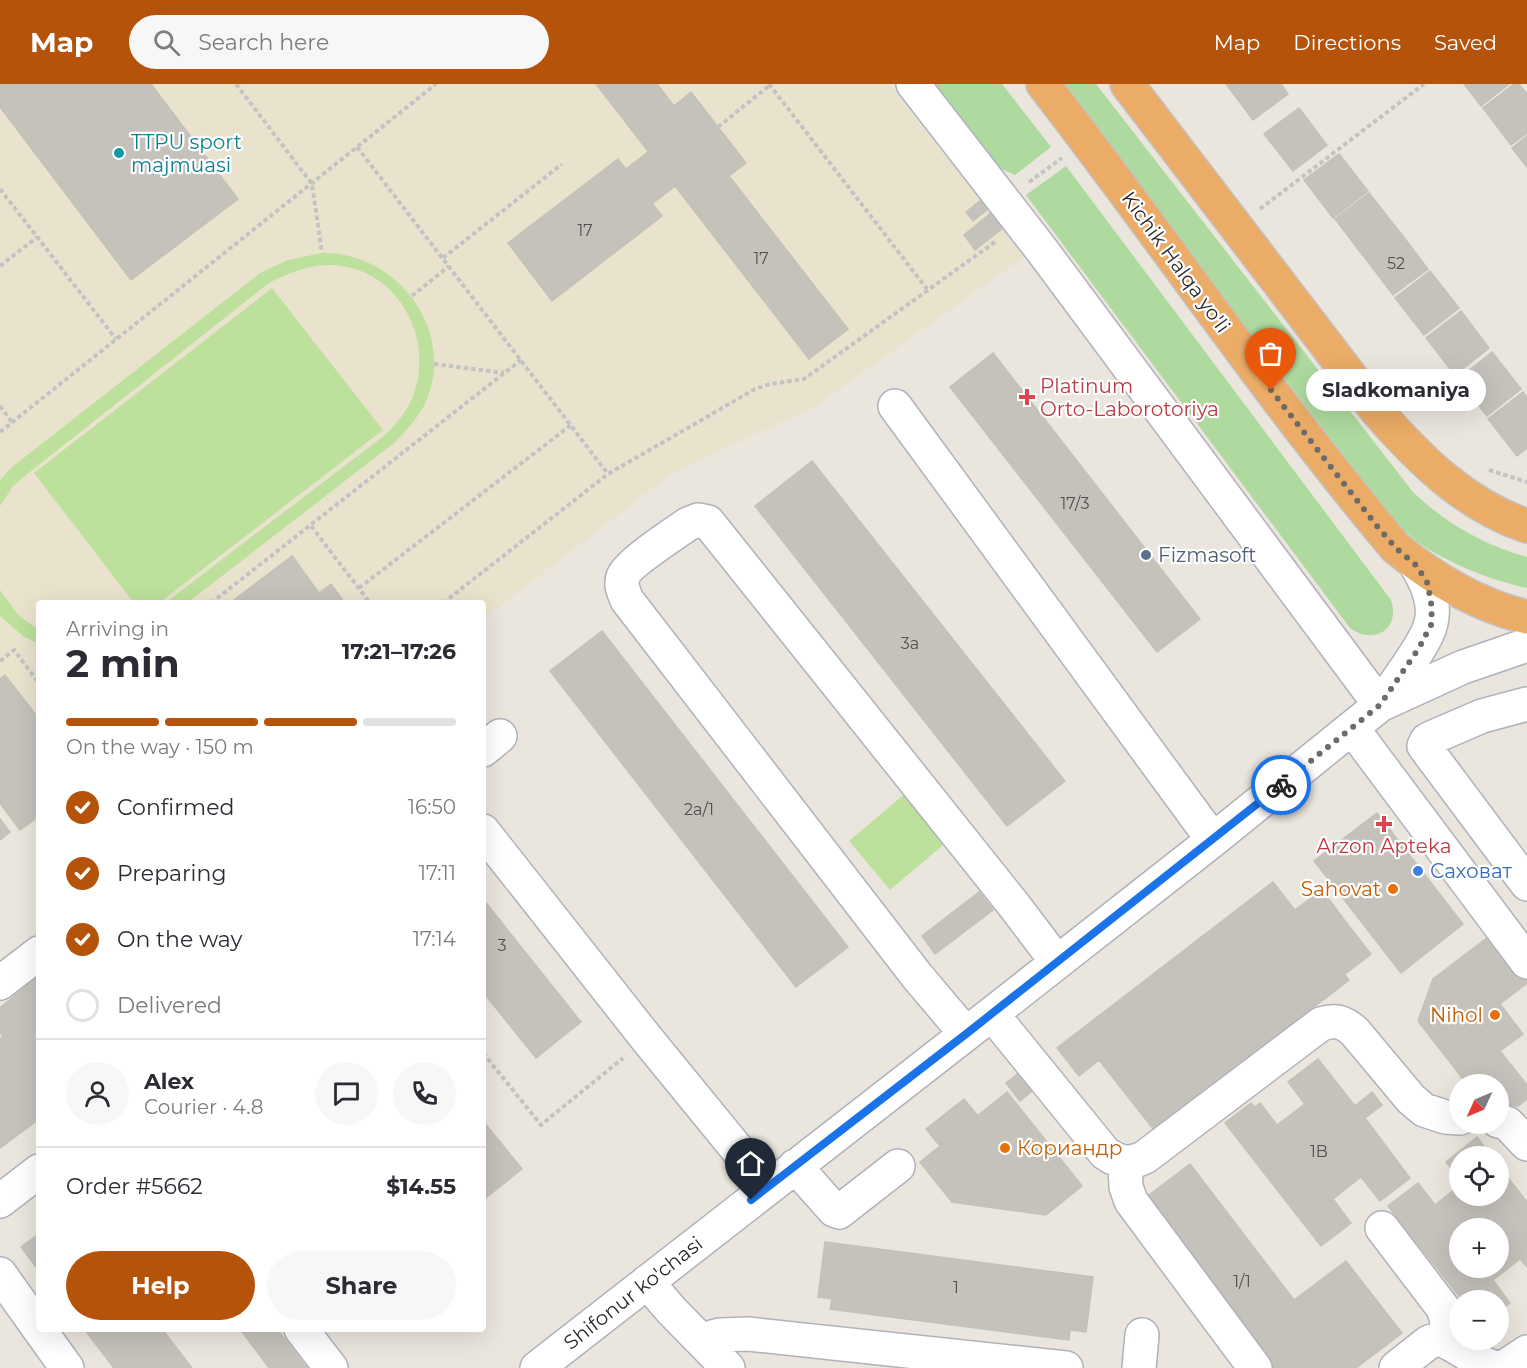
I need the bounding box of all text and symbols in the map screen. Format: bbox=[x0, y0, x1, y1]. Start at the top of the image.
search box bbox=[129, 15, 549, 69]
text: Map bbox=[30, 25, 93, 59]
icon: search bbox=[150, 26, 183, 59]
text: Search here bbox=[198, 29, 329, 56]
text: Map bbox=[1214, 30, 1260, 55]
text: Directions bbox=[1293, 30, 1401, 55]
text: Saved bbox=[1434, 30, 1497, 55]
place label: TTPU sport majmuasi bbox=[131, 130, 242, 177]
marker: TTPU sport majmuasi bbox=[112, 146, 126, 160]
street label: Kichik Halqa yo'li bbox=[1117, 187, 1235, 337]
house number: 17 bbox=[577, 221, 593, 240]
house number: 17 bbox=[753, 249, 769, 268]
house number: 52 bbox=[1387, 254, 1405, 273]
pin bbox=[1245, 328, 1296, 390]
icon: bag bbox=[1254, 337, 1287, 370]
callout: Sladkomaniya bbox=[1307, 369, 1487, 411]
place label: Platinum Orto-Laborotoriya bbox=[1040, 374, 1219, 421]
text: Sladkomaniya bbox=[1322, 378, 1470, 402]
marker: Platinum Orto-Laborotoriya bbox=[1018, 388, 1036, 406]
house number: 17/3 bbox=[1061, 494, 1089, 513]
place label: Fizmasoft bbox=[1158, 543, 1256, 567]
marker: Fizmasoft bbox=[1139, 548, 1153, 562]
text: Arriving in bbox=[66, 617, 169, 641]
house number: 3а bbox=[901, 634, 919, 653]
text: 17:21–17:26 bbox=[342, 638, 456, 665]
text: 2 min bbox=[66, 639, 180, 687]
text: On the way · 150 m bbox=[66, 735, 254, 759]
courier bbox=[1251, 755, 1311, 815]
icon: bike bbox=[1265, 769, 1298, 802]
icon: check bbox=[66, 791, 99, 824]
text: Confirmed bbox=[117, 794, 234, 821]
text: 16:50 bbox=[408, 795, 456, 819]
house number: 2а/1 bbox=[684, 800, 714, 819]
marker: Arzon Apteka bbox=[1377, 817, 1391, 831]
place label: Arzon Apteka bbox=[1317, 834, 1452, 858]
icon: check bbox=[66, 857, 99, 890]
place label: Саховат bbox=[1430, 859, 1513, 883]
text: Preparing bbox=[117, 860, 226, 887]
text: 17:11 bbox=[419, 861, 456, 885]
marker: Саховат bbox=[1411, 864, 1425, 878]
place label: Sahovat bbox=[1301, 877, 1381, 901]
marker: Sahovat bbox=[1386, 882, 1400, 896]
icon: check bbox=[66, 923, 99, 956]
text: On the way bbox=[117, 926, 242, 953]
text: 17:14 bbox=[413, 927, 456, 951]
house number: 3 bbox=[497, 936, 507, 955]
text: Delivered bbox=[117, 992, 222, 1019]
place label: Nihol bbox=[1430, 1003, 1483, 1027]
marker: Nihol bbox=[1488, 1008, 1502, 1022]
button: person bbox=[66, 1062, 129, 1125]
button: chat bbox=[315, 1062, 378, 1125]
button: phone bbox=[393, 1062, 456, 1125]
text: Alex bbox=[144, 1068, 194, 1095]
north arrow bbox=[1449, 1074, 1509, 1134]
map controls bbox=[1449, 1074, 1509, 1350]
text: Courier · 4.8 bbox=[144, 1095, 263, 1119]
place label: Кориандр bbox=[1017, 1136, 1123, 1160]
pin bbox=[725, 1138, 776, 1200]
marker: Кориандр bbox=[998, 1141, 1012, 1155]
house number: 1B bbox=[1310, 1142, 1328, 1161]
button: locate bbox=[1449, 1146, 1509, 1206]
icon: home bbox=[734, 1147, 767, 1180]
text: Order #5662 bbox=[66, 1173, 203, 1200]
text: $14.55 bbox=[386, 1173, 456, 1200]
button: + bbox=[1449, 1218, 1509, 1278]
street label: Shifonur ko'chasi bbox=[559, 1231, 707, 1355]
button: Help bbox=[66, 1251, 255, 1320]
button: Share bbox=[267, 1251, 456, 1320]
house number: 1/1 bbox=[1233, 1272, 1251, 1291]
house number: 1 bbox=[953, 1278, 959, 1297]
button: − bbox=[1449, 1290, 1509, 1350]

